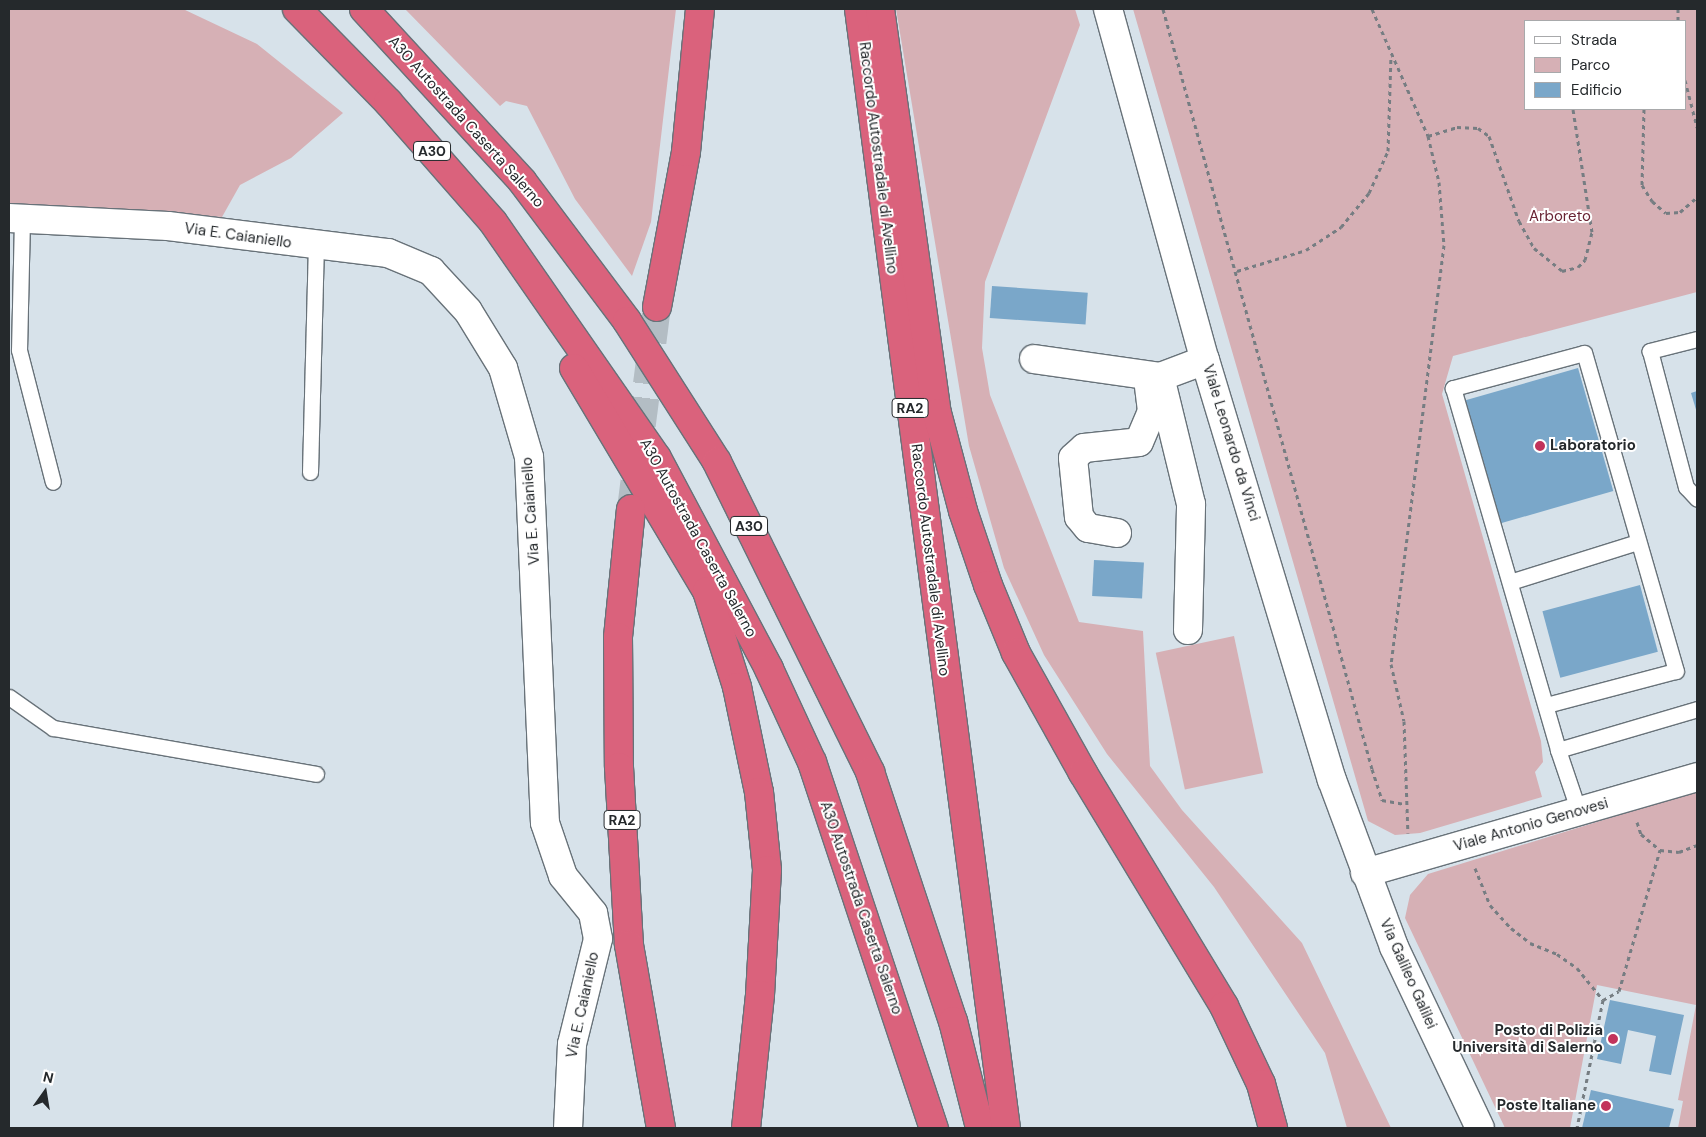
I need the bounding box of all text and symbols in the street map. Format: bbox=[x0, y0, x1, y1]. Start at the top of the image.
legend bbox=[1524, 20, 1686, 110]
text: Strada bbox=[1571, 30, 1617, 50]
street label: A30 Autostrada Caserta Salerno bbox=[384, 33, 548, 211]
street label: Raccordo Autostradale di Avellino bbox=[855, 41, 901, 275]
text: Parco bbox=[1571, 55, 1610, 75]
text: Edificio bbox=[1571, 80, 1622, 100]
road number: A30 bbox=[412, 140, 452, 162]
park label: Arboreto bbox=[1529, 208, 1591, 226]
street label: Via E. Caianiello bbox=[183, 220, 293, 252]
street label: Viale Leonardo da Vinci bbox=[1199, 362, 1263, 524]
road number: RA2 bbox=[891, 396, 929, 419]
street label: A30 Autostrada Caserta Salerno bbox=[636, 436, 760, 640]
place label: Laboratorio bbox=[1550, 437, 1636, 455]
marker: Laboratorio bbox=[1534, 440, 1546, 452]
street label: Raccordo Autostradale di Avellino bbox=[907, 443, 953, 677]
street label: Via E. Caianiello bbox=[518, 456, 544, 566]
road number: A30 bbox=[729, 514, 769, 538]
street label: Viale Antonio Genovesi bbox=[1452, 794, 1610, 856]
street label: A30 Autostrada Caserta Salerno bbox=[816, 799, 906, 1017]
road number: RA2 bbox=[603, 808, 641, 832]
street label: Via Galileo Galilei bbox=[1376, 916, 1440, 1032]
street label: Via E. Caianiello bbox=[563, 950, 603, 1060]
place label: Posto di Polizia Università di Salerno bbox=[1452, 1021, 1603, 1056]
marker: Posto di Polizia Università di Salerno bbox=[1607, 1033, 1619, 1045]
north arrow bbox=[20, 1067, 70, 1117]
text: N bbox=[41, 1067, 55, 1087]
place label: Poste Italiane bbox=[1497, 1097, 1596, 1115]
marker: Poste Italiane bbox=[1600, 1100, 1612, 1112]

